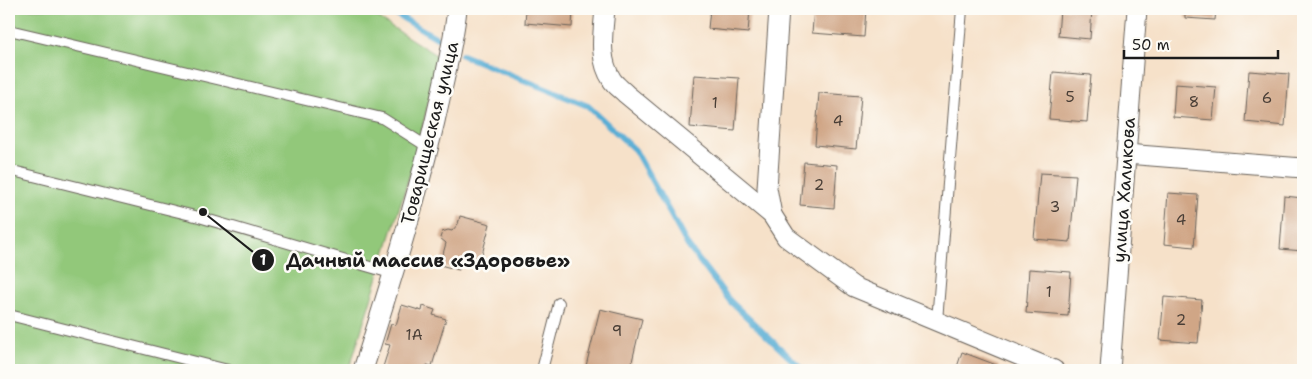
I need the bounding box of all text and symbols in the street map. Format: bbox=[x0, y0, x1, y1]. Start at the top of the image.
scale bar bbox=[1124, 28, 1278, 60]
text: 50 m bbox=[1132, 35, 1170, 55]
street label: Товарищеская улица bbox=[396, 39, 464, 227]
house number: 5 bbox=[1065, 87, 1075, 107]
house number: 6 bbox=[1262, 88, 1272, 108]
house number: 8 bbox=[1189, 92, 1199, 112]
house number: 1 bbox=[712, 93, 718, 113]
house number: 4 bbox=[833, 111, 843, 131]
street label: улица Халикова bbox=[1107, 117, 1141, 263]
house number: 2 bbox=[814, 175, 824, 195]
house number: 3 bbox=[1050, 197, 1060, 217]
house number: 4 bbox=[1176, 210, 1186, 230]
callout: Дачный массив «Здоровье» bbox=[250, 243, 580, 277]
text: Дачный массив «Здоровье» bbox=[286, 248, 570, 273]
text: 1 bbox=[260, 250, 267, 270]
house number: 1 bbox=[1046, 282, 1052, 302]
house number: 2 bbox=[1176, 310, 1186, 330]
house number: 9 bbox=[612, 321, 622, 341]
house number: 1А bbox=[405, 325, 423, 345]

